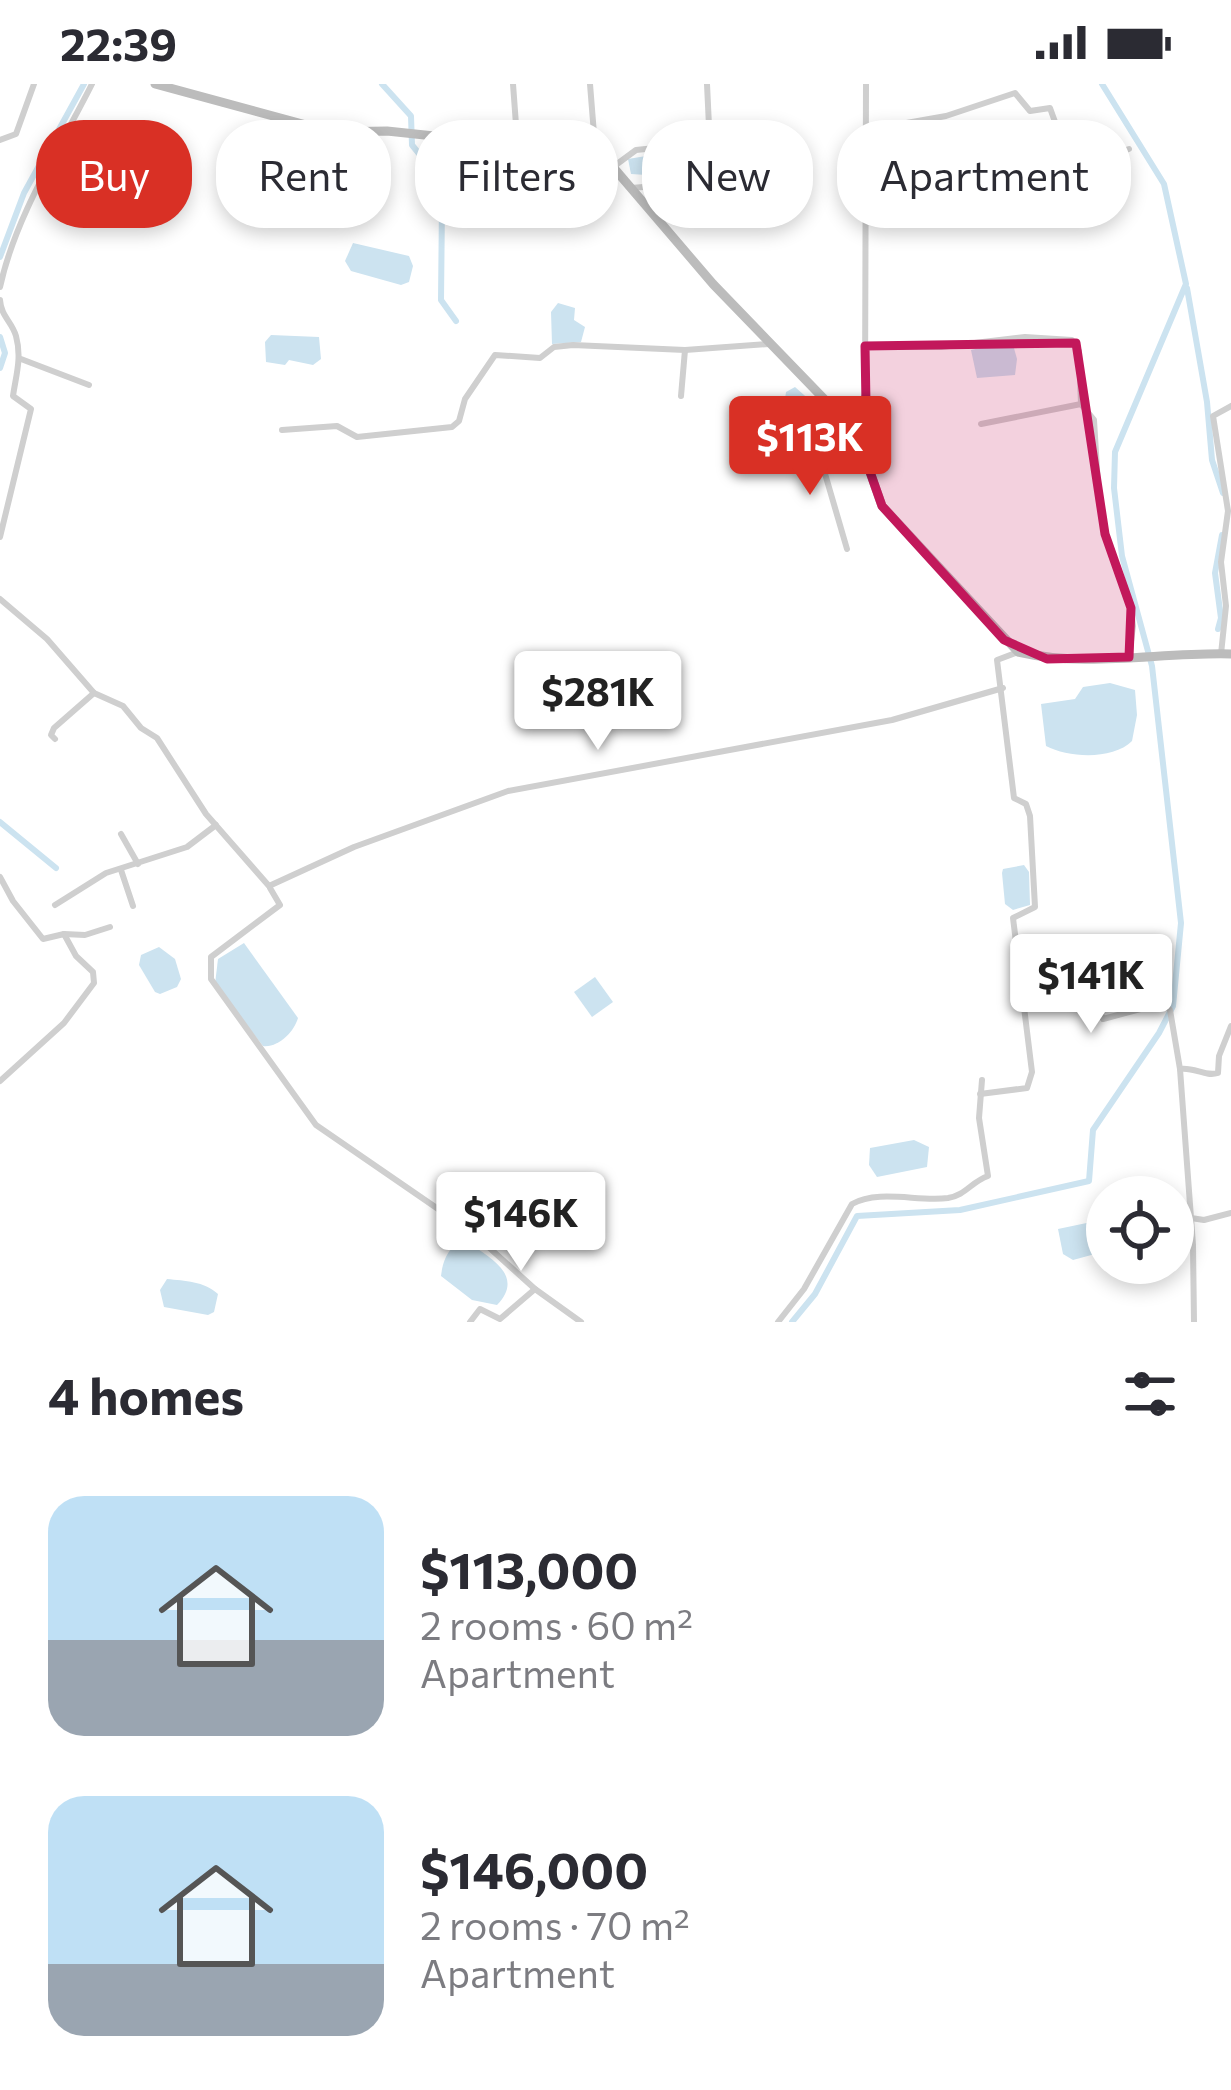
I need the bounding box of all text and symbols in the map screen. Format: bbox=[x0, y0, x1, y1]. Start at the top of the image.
text: 22:39 bbox=[60, 15, 177, 70]
chip: Buy bbox=[36, 120, 192, 228]
chip: Rent bbox=[216, 120, 391, 228]
chip: Filters bbox=[415, 120, 618, 228]
chip: New bbox=[642, 120, 813, 228]
chip: Apartment bbox=[837, 120, 1131, 228]
pin: $113K bbox=[726, 396, 894, 498]
text: $113K bbox=[756, 411, 864, 459]
pin: $281K bbox=[514, 651, 682, 753]
text: $281K bbox=[541, 666, 655, 714]
pin: $141K bbox=[1007, 934, 1175, 1036]
text: $141K bbox=[1037, 949, 1145, 997]
pin: $146K bbox=[437, 1172, 605, 1274]
map controls bbox=[1086, 1176, 1194, 1284]
button: locate bbox=[1086, 1176, 1194, 1284]
text: $146K bbox=[463, 1187, 579, 1235]
icon: filters bbox=[1117, 1361, 1183, 1427]
text: 4 homes bbox=[48, 1363, 244, 1426]
text: $113,000 bbox=[420, 1537, 638, 1600]
icon: home bbox=[144, 1544, 288, 1688]
text: 2 rooms · 60 m² bbox=[420, 1600, 693, 1648]
text: Apartment bbox=[420, 1648, 615, 1696]
text: $146,000 bbox=[420, 1837, 648, 1900]
icon: home bbox=[144, 1844, 288, 1988]
text: 2 rooms · 70 m² bbox=[420, 1900, 690, 1948]
text: Apartment bbox=[420, 1948, 615, 1996]

